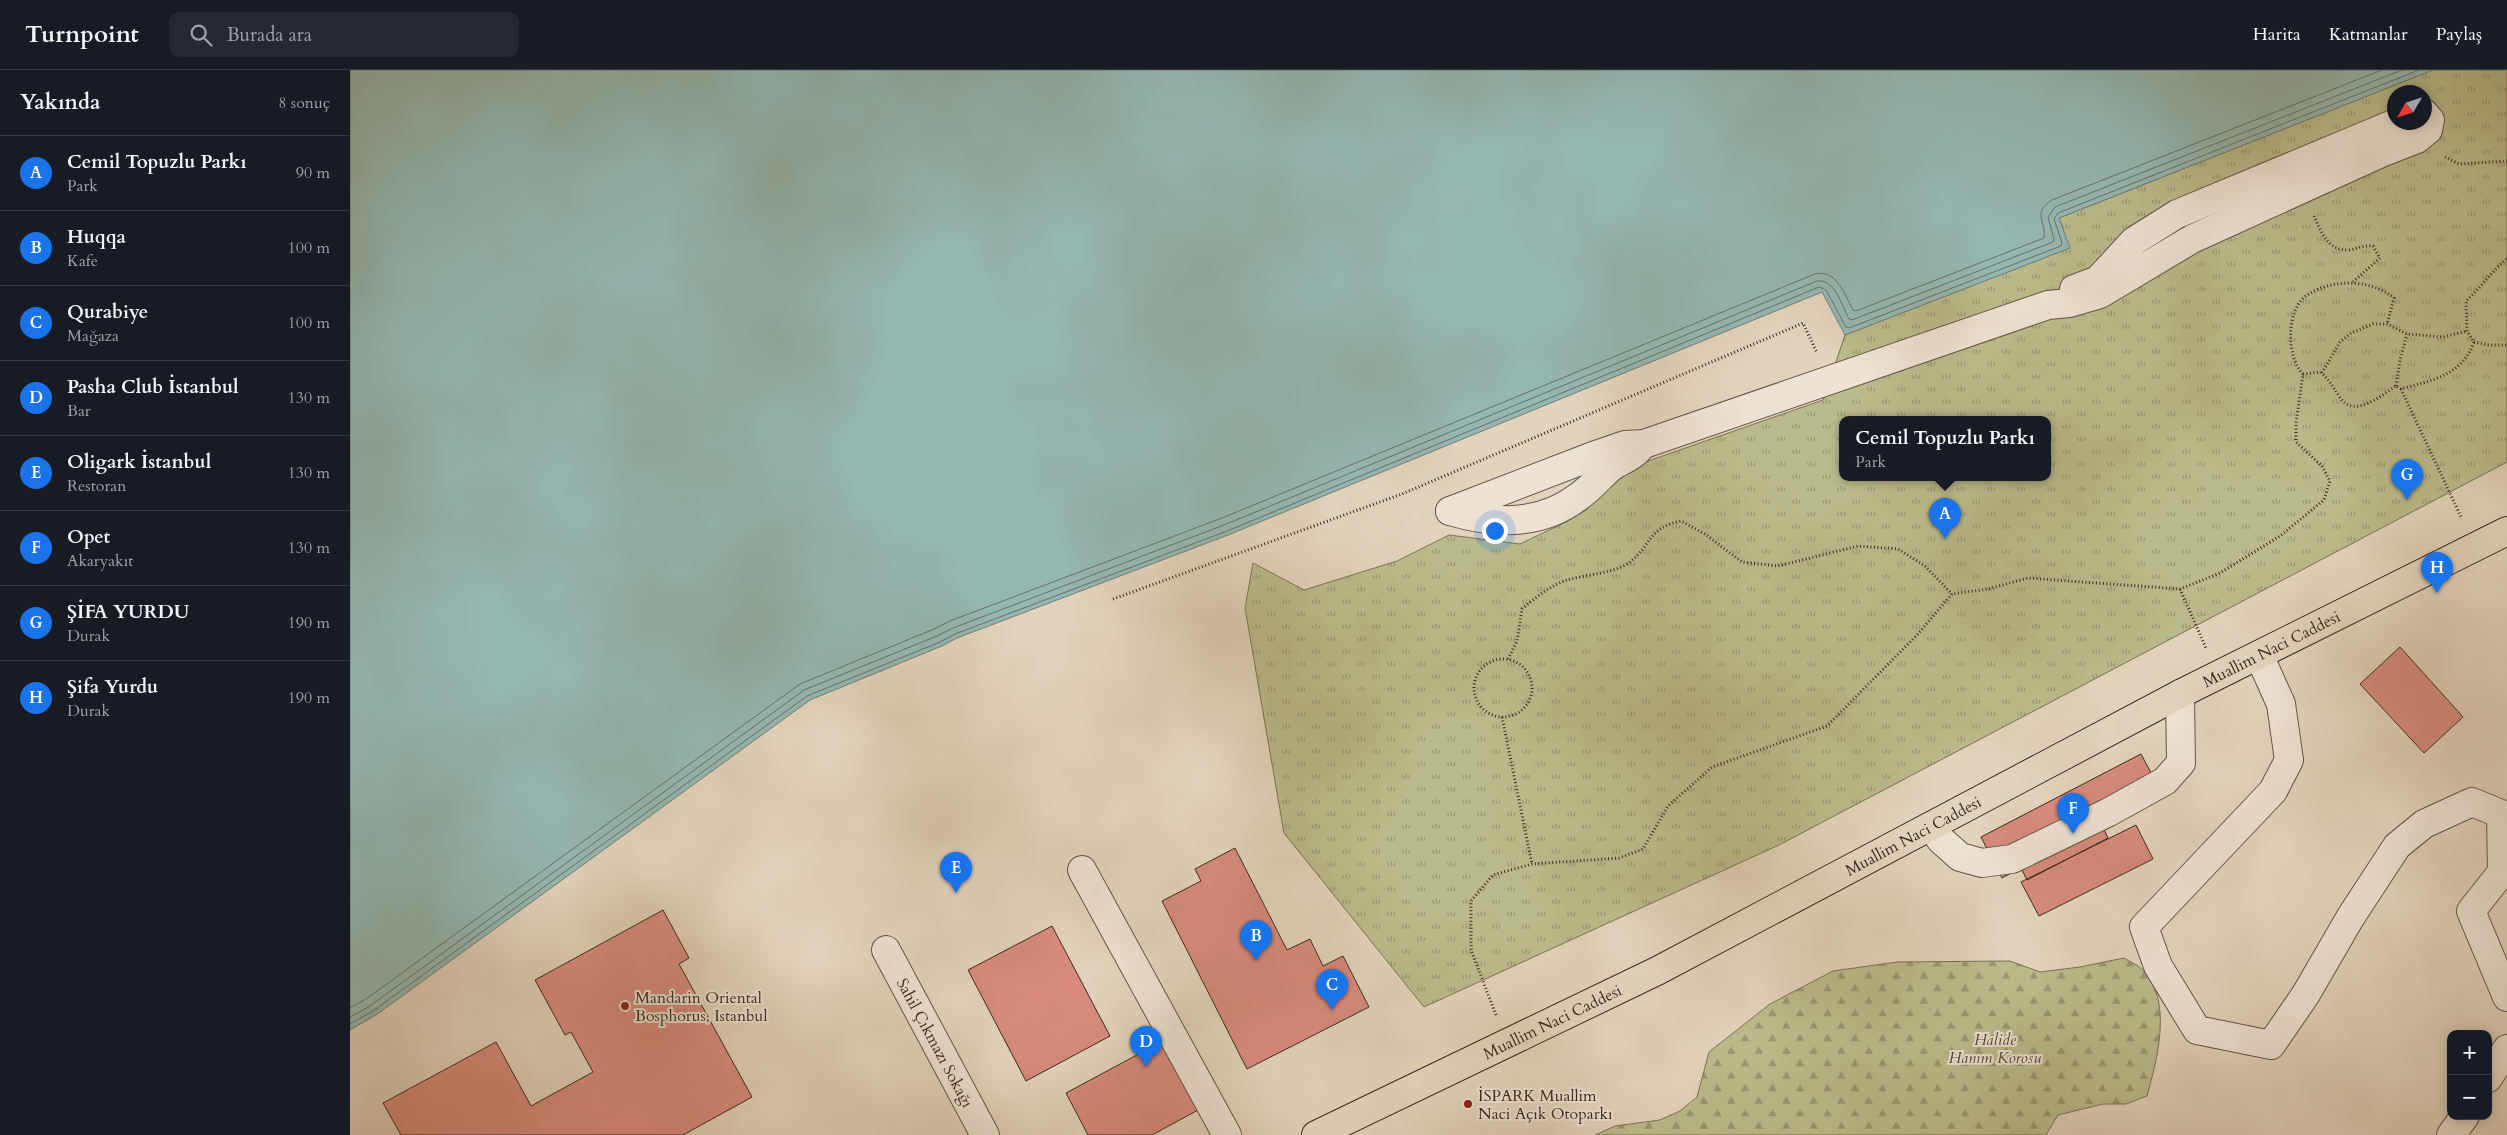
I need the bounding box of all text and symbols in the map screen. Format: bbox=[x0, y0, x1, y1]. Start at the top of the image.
search box bbox=[169, 12, 519, 57]
text: Turnpoint bbox=[25, 18, 139, 51]
icon: search bbox=[187, 21, 215, 49]
text: Burada ara bbox=[227, 22, 312, 48]
text: Harita bbox=[2253, 22, 2301, 47]
text: Katmanlar bbox=[2329, 22, 2408, 47]
text: Paylaş bbox=[2436, 22, 2482, 47]
north arrow bbox=[2387, 85, 2432, 130]
text: Yakında bbox=[20, 88, 100, 117]
text: 8 sonuç bbox=[278, 92, 330, 114]
text: Cemil Topuzlu Parkı bbox=[67, 149, 246, 175]
text: A bbox=[30, 162, 42, 184]
text: 90 m bbox=[296, 162, 330, 184]
text: Park bbox=[67, 175, 98, 197]
text: Huqqa bbox=[67, 224, 126, 250]
text: B bbox=[30, 237, 42, 259]
text: 100 m bbox=[288, 237, 330, 259]
text: Kafe bbox=[67, 250, 98, 272]
text: Qurabiye bbox=[67, 299, 148, 325]
text: C bbox=[30, 312, 42, 334]
text: 100 m bbox=[288, 312, 330, 334]
text: Mağaza bbox=[67, 325, 119, 347]
text: Pasha Club İstanbul bbox=[67, 374, 239, 400]
text: D bbox=[29, 387, 43, 409]
text: 130 m bbox=[288, 387, 330, 409]
text: Bar bbox=[67, 400, 91, 422]
popup bbox=[1839, 416, 2051, 481]
text: Cemil Topuzlu Parkı bbox=[1855, 425, 2035, 451]
text: Oligark İstanbul bbox=[67, 449, 211, 475]
text: Park bbox=[1855, 451, 1886, 473]
pin: G bbox=[2391, 459, 2423, 500]
text: E bbox=[31, 462, 41, 484]
text: 130 m bbox=[288, 462, 330, 484]
text: Restoran bbox=[67, 475, 126, 497]
pin: A bbox=[1929, 498, 1961, 539]
your location bbox=[1482, 518, 1508, 544]
text: Opet bbox=[67, 524, 110, 550]
text: F bbox=[31, 537, 41, 559]
text: 130 m bbox=[288, 537, 330, 559]
text: Akaryakıt bbox=[67, 550, 133, 572]
pin: H bbox=[2421, 552, 2453, 593]
text: ŞİFA YURDU bbox=[67, 599, 189, 625]
street label: Muallim Naci Caddesi bbox=[2199, 606, 2345, 693]
text: G bbox=[29, 612, 43, 634]
text: 190 m bbox=[288, 612, 330, 634]
text: Durak bbox=[67, 625, 110, 647]
text: Şifa Yurdu bbox=[67, 674, 158, 700]
text: H bbox=[29, 687, 43, 709]
text: 190 m bbox=[288, 687, 330, 709]
text: Durak bbox=[67, 700, 110, 722]
street label: Muallim Naci Caddesi bbox=[1841, 791, 1986, 881]
pin: F bbox=[2057, 793, 2089, 834]
pin: E bbox=[940, 852, 972, 893]
pin: B bbox=[1240, 920, 1272, 961]
pin: C bbox=[1316, 969, 1348, 1010]
street label: Sahil Çıkmazı Sokağı bbox=[891, 974, 979, 1112]
street label: Muallim Naci Caddesi bbox=[1480, 979, 1626, 1065]
place label: Mandarin Oriental Bosphorus, Istanbul bbox=[635, 987, 767, 1027]
marker: Mandarin Oriental Bosphorus, Istanbul bbox=[619, 1000, 631, 1012]
pin: D bbox=[1130, 1026, 1162, 1067]
park label: Halide Hanım Korosu bbox=[1949, 1029, 2041, 1069]
map controls bbox=[2447, 1030, 2492, 1120]
button: + bbox=[2447, 1030, 2492, 1075]
button: − bbox=[2447, 1075, 2492, 1120]
place label: İSPARK Muallim Naci Açık Otoparkı bbox=[1478, 1085, 1613, 1125]
marker: İSPARK Muallim Naci Açık Otoparkı bbox=[1462, 1098, 1474, 1110]

